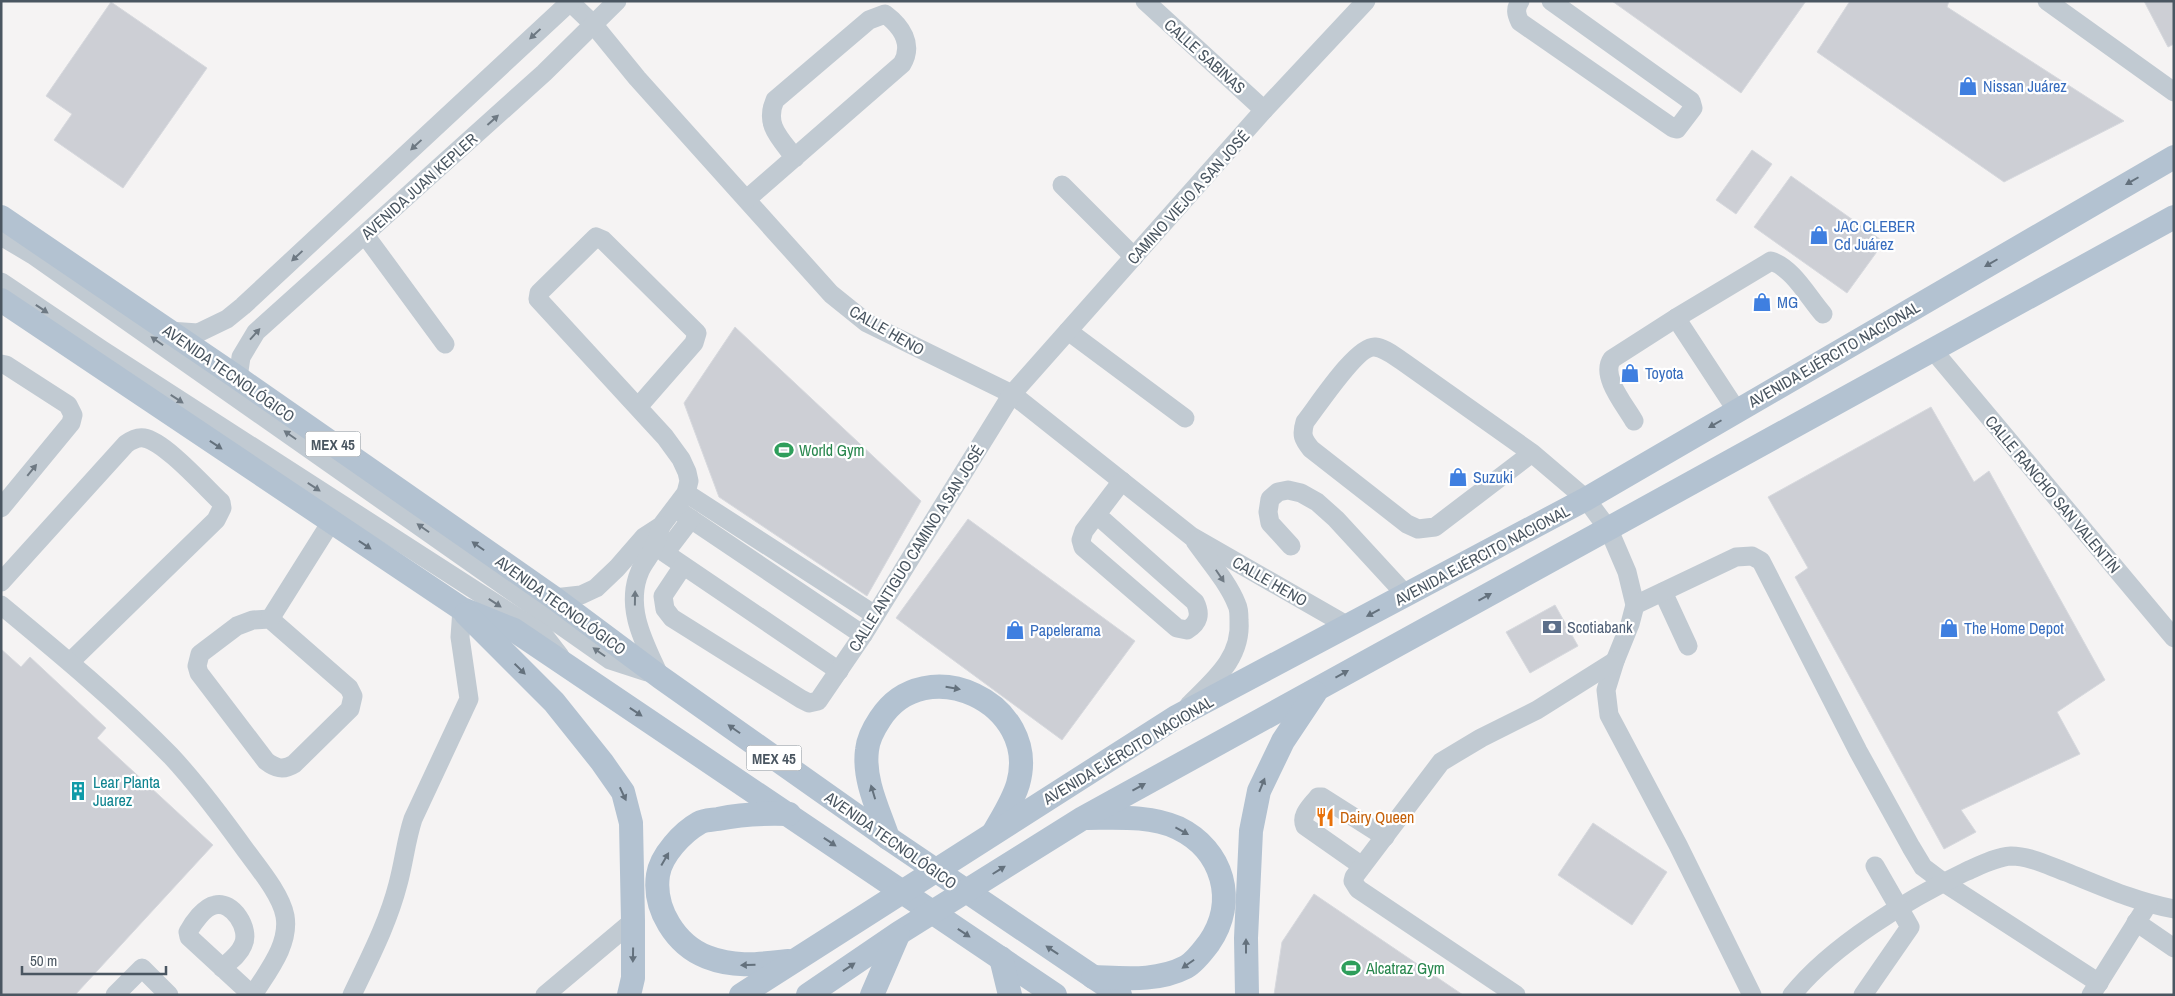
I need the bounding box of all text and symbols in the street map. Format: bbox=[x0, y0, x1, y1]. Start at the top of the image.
street label: CALLE SABINAS bbox=[1160, 14, 1250, 98]
one-way arrow bbox=[530, 28, 542, 40]
shop icon: Nissan Juárez bbox=[1957, 75, 1979, 97]
place label: Nissan Juárez bbox=[1983, 75, 2067, 97]
one-way arrow bbox=[486, 114, 499, 125]
street label: CAMINO VIEJO A SAN JOSÉ bbox=[1122, 125, 1254, 269]
street label: AVENIDA JUAN KEPLER bbox=[355, 128, 482, 245]
one-way arrow bbox=[411, 139, 423, 151]
one-way arrow bbox=[2125, 177, 2138, 186]
place label: JAC CLEBER Cd Juárez bbox=[1834, 215, 1915, 255]
shop icon: JAC CLEBER Cd Juárez bbox=[1808, 224, 1830, 246]
one-way arrow bbox=[291, 250, 303, 261]
one-way arrow bbox=[1985, 259, 1998, 268]
shop icon: MG bbox=[1751, 291, 1773, 313]
place label: MG bbox=[1777, 291, 1798, 313]
street label: AVENIDA EJÉRCITO NACIONAL bbox=[1743, 295, 1925, 413]
street label: CALLE HENO bbox=[846, 300, 928, 360]
one-way arrow bbox=[35, 304, 48, 314]
street label: AVENIDA TECNOLÓGICO bbox=[158, 319, 299, 427]
one-way arrow bbox=[249, 329, 261, 341]
one-way arrow bbox=[150, 336, 164, 346]
shop icon: Toyota bbox=[1619, 362, 1641, 384]
place label: Toyota bbox=[1645, 362, 1684, 384]
one-way arrow bbox=[171, 394, 184, 403]
street label: CALLE RANCHO SAN VALENTÍN bbox=[1980, 410, 2126, 578]
one-way arrow bbox=[1707, 420, 1722, 428]
one-way arrow bbox=[283, 430, 297, 440]
road number: MEX 45 bbox=[306, 432, 360, 456]
sports icon: World Gym bbox=[773, 439, 795, 461]
place label: World Gym bbox=[799, 439, 864, 461]
one-way arrow bbox=[209, 440, 223, 450]
street label: CALLE ANTIGUO CAMINO A SAN JOSÉ bbox=[843, 440, 989, 656]
one-way arrow bbox=[26, 465, 38, 477]
shop icon: Suzuki bbox=[1447, 466, 1469, 488]
place label: Suzuki bbox=[1473, 466, 1513, 488]
one-way arrow bbox=[307, 482, 321, 491]
street label: AVENIDA EJÉRCITO NACIONAL bbox=[1390, 499, 1574, 611]
one-way arrow bbox=[416, 523, 430, 533]
one-way arrow bbox=[359, 540, 372, 550]
one-way arrow bbox=[472, 541, 485, 551]
street label: AVENIDA TECNOLÓGICO bbox=[490, 550, 631, 660]
street label: CALLE HENO bbox=[1229, 551, 1311, 611]
one-way arrow bbox=[1215, 569, 1225, 582]
one-way arrow bbox=[631, 590, 639, 606]
one-way arrow bbox=[1478, 593, 1492, 601]
one-way arrow bbox=[488, 598, 501, 608]
one-way arrow bbox=[1366, 609, 1381, 617]
bank icon: Scotiabank bbox=[1541, 616, 1563, 638]
place label: Scotiabank bbox=[1567, 616, 1633, 638]
shop icon: The Home Depot bbox=[1938, 617, 1960, 639]
place label: The Home Depot bbox=[1964, 617, 2064, 639]
shop icon: Papelerama bbox=[1004, 619, 1026, 641]
place label: Papelerama bbox=[1030, 619, 1101, 641]
one-way arrow bbox=[592, 647, 606, 657]
one-way arrow bbox=[514, 663, 526, 675]
one-way arrow bbox=[1336, 670, 1349, 679]
one-way arrow bbox=[946, 685, 962, 693]
street label: AVENIDA EJÉRCITO NACIONAL bbox=[1038, 690, 1218, 810]
one-way arrow bbox=[629, 707, 643, 717]
one-way arrow bbox=[728, 724, 741, 735]
road number: MEX 45 bbox=[746, 746, 802, 770]
place label: Lear Planta Juarez bbox=[93, 771, 161, 811]
one-way arrow bbox=[1258, 778, 1266, 792]
building icon: Lear Planta Juarez bbox=[67, 780, 89, 802]
one-way arrow bbox=[1131, 783, 1146, 791]
one-way arrow bbox=[868, 784, 876, 799]
street label: AVENIDA TECNOLÓGICO bbox=[820, 786, 961, 894]
one-way arrow bbox=[618, 787, 627, 802]
restaurant icon: Dairy Queen bbox=[1314, 806, 1336, 828]
place label: Dairy Queen bbox=[1340, 806, 1414, 828]
one-way arrow bbox=[1175, 827, 1189, 835]
one-way arrow bbox=[823, 837, 836, 847]
one-way arrow bbox=[661, 853, 670, 866]
one-way arrow bbox=[993, 866, 1006, 875]
one-way arrow bbox=[957, 928, 971, 938]
one-way arrow bbox=[1242, 938, 1250, 954]
scale bar bbox=[22, 944, 166, 976]
one-way arrow bbox=[1046, 945, 1059, 955]
one-way arrow bbox=[629, 948, 637, 964]
text: 50 m bbox=[30, 950, 57, 971]
sports icon: Alcatraz Gym bbox=[1340, 957, 1362, 979]
place label: Alcatraz Gym bbox=[1365, 957, 1445, 979]
one-way arrow bbox=[1181, 959, 1195, 969]
one-way arrow bbox=[740, 961, 756, 969]
one-way arrow bbox=[842, 963, 855, 972]

